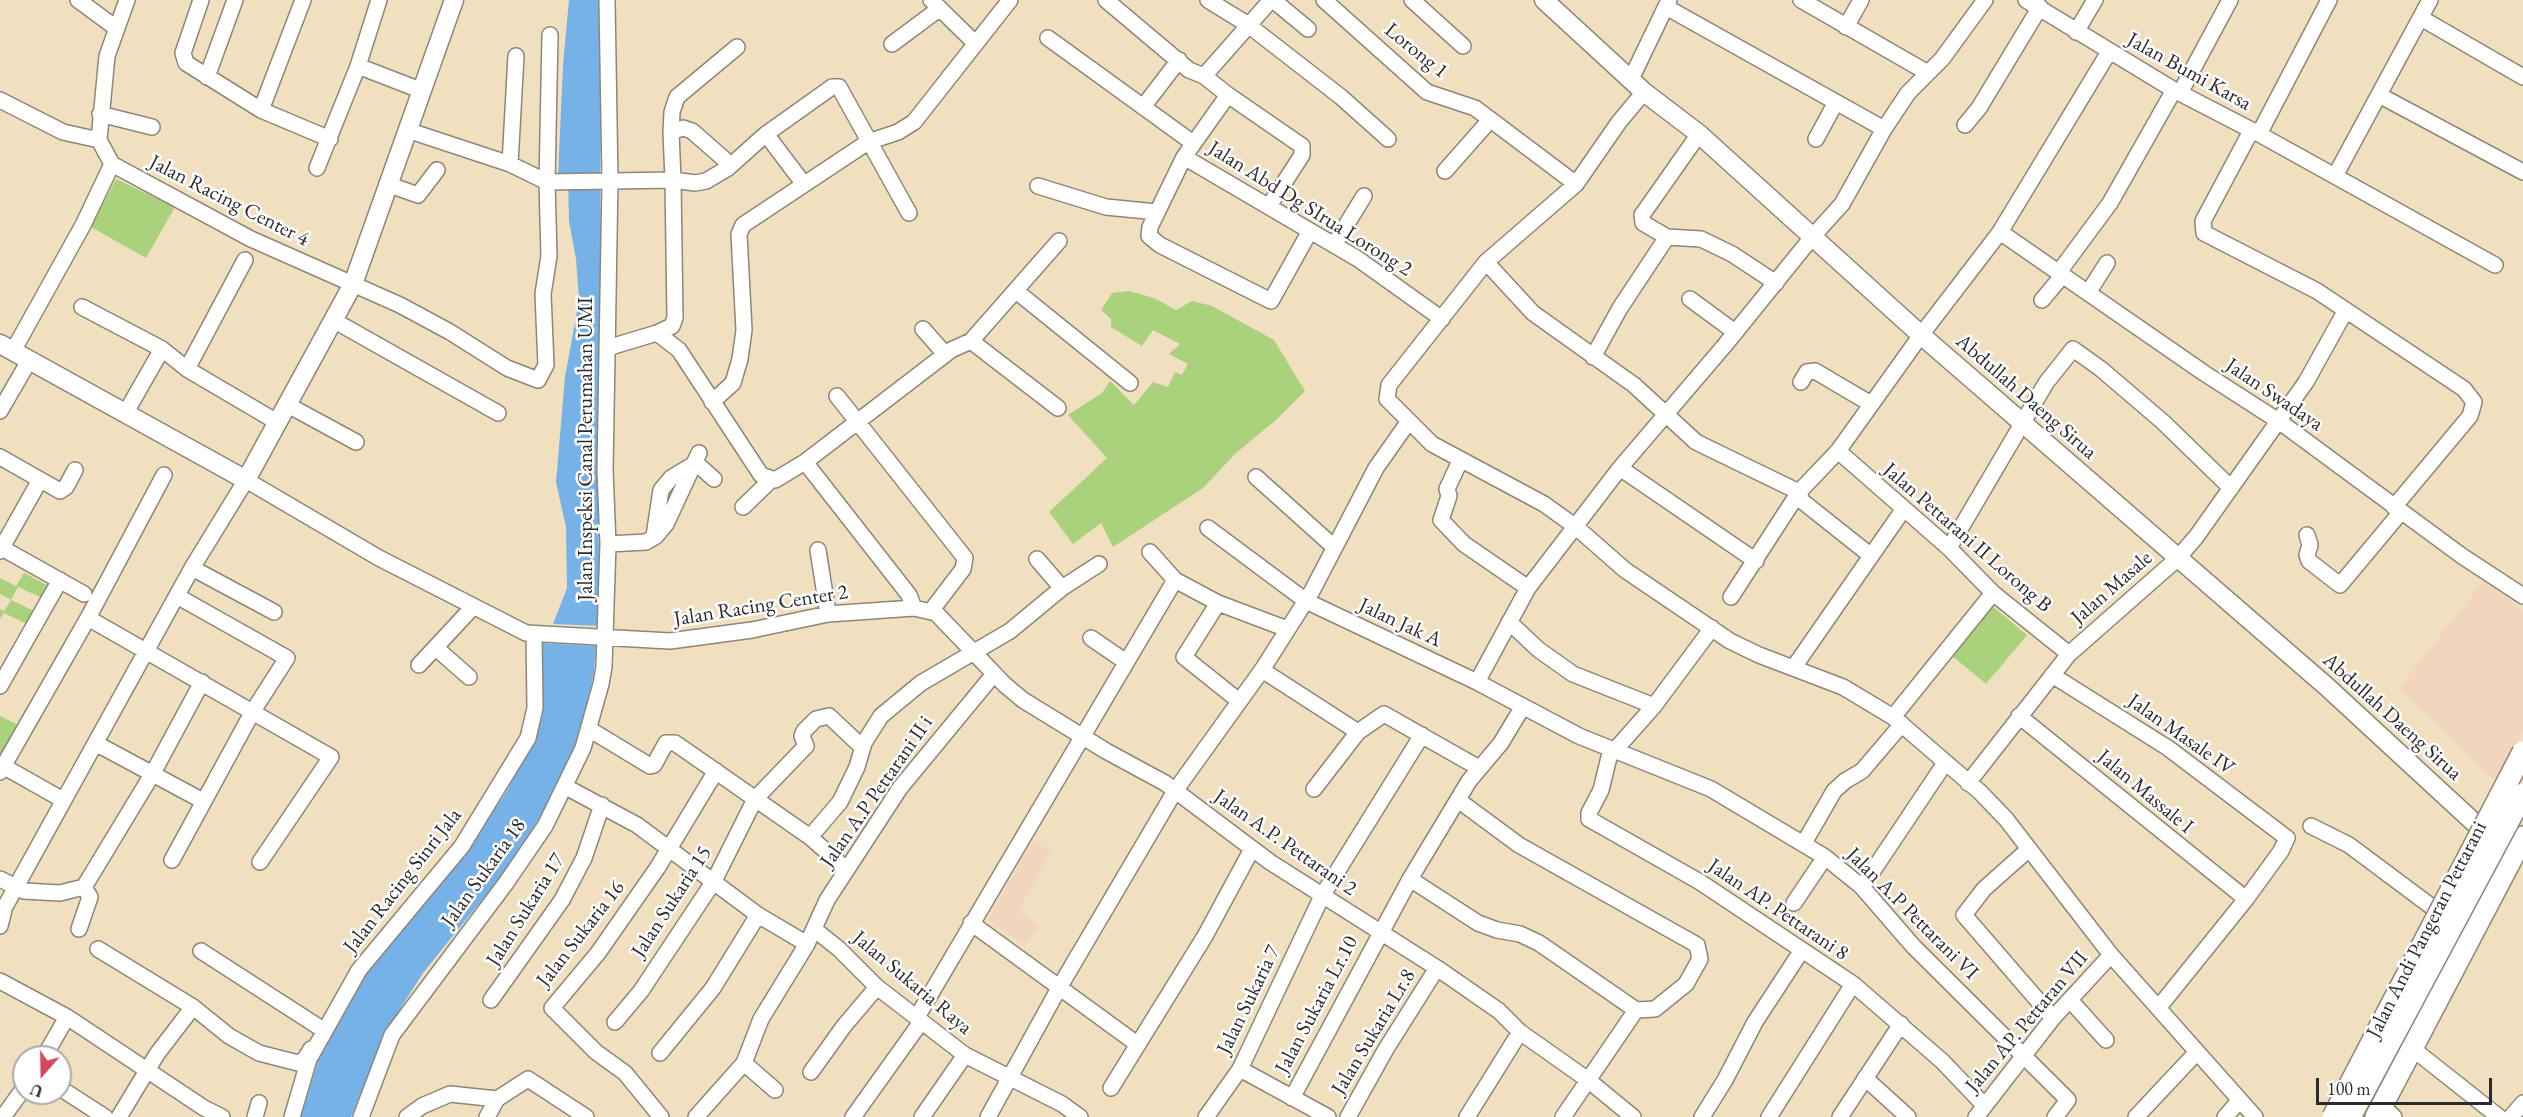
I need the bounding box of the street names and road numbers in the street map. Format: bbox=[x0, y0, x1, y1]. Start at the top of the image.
street label: Lorong 1 bbox=[1379, 18, 1453, 84]
street label: Jalan Bumi Karsa bbox=[2122, 27, 2256, 117]
street label: Jalan Abd Dg SIrua Lorong 2 bbox=[1203, 136, 1417, 282]
street label: Jalan Racing Center 4 bbox=[145, 150, 313, 252]
street label: Jalan Inspeksi Canal Perumahan UMI bbox=[573, 297, 599, 601]
street label: Abdullah Daeng Sirua bbox=[1950, 329, 2102, 465]
street label: Jalan Swadaya bbox=[2220, 353, 2328, 437]
street label: Jalan Pettarani II Lorong B bbox=[1877, 458, 2057, 618]
street label: Jalan Masale bbox=[2066, 546, 2158, 630]
street label: Jalan Racing Center 2 bbox=[672, 580, 850, 632]
street label: Jalan Jak A bbox=[1355, 593, 1445, 653]
street label: Abdullah Daeng Sirua bbox=[2317, 648, 2467, 786]
street label: Jalan Masale IV bbox=[2123, 689, 2239, 781]
street label: Jalan A.P Pettarani II i bbox=[815, 711, 939, 873]
street label: Jalan Massale I bbox=[2092, 745, 2198, 839]
street label: Jalan A.P. Pettarani 2 bbox=[1209, 784, 1361, 902]
street label: Jalan Racing Sinri Jala bbox=[339, 804, 467, 958]
street label: Jalan Sukaria 18 bbox=[436, 814, 532, 932]
street label: Jalan Andi Pangeran Pettarani bbox=[2361, 817, 2493, 1043]
street label: Jalan Sukaria 15 bbox=[627, 841, 717, 963]
street label: Jalan A.P Pettarani VI bbox=[1841, 843, 1983, 985]
street label: Jalan Sukaria 17 bbox=[481, 849, 571, 971]
street label: Jalan AP. Pettarani 8 bbox=[1703, 854, 1853, 966]
street label: Jalan Sukaria 16 bbox=[532, 876, 630, 992]
street label: Jalan Sukaria Raya bbox=[847, 926, 977, 1040]
street label: Jalan Sukaria Lr.10 bbox=[1270, 932, 1364, 1078]
street label: Jalan Sukaria 7 bbox=[1212, 941, 1286, 1059]
street label: Jalan AP. Pettaran VII bbox=[1960, 946, 2094, 1098]
street label: Jalan Sukaria Lr.8 bbox=[1327, 965, 1421, 1099]

